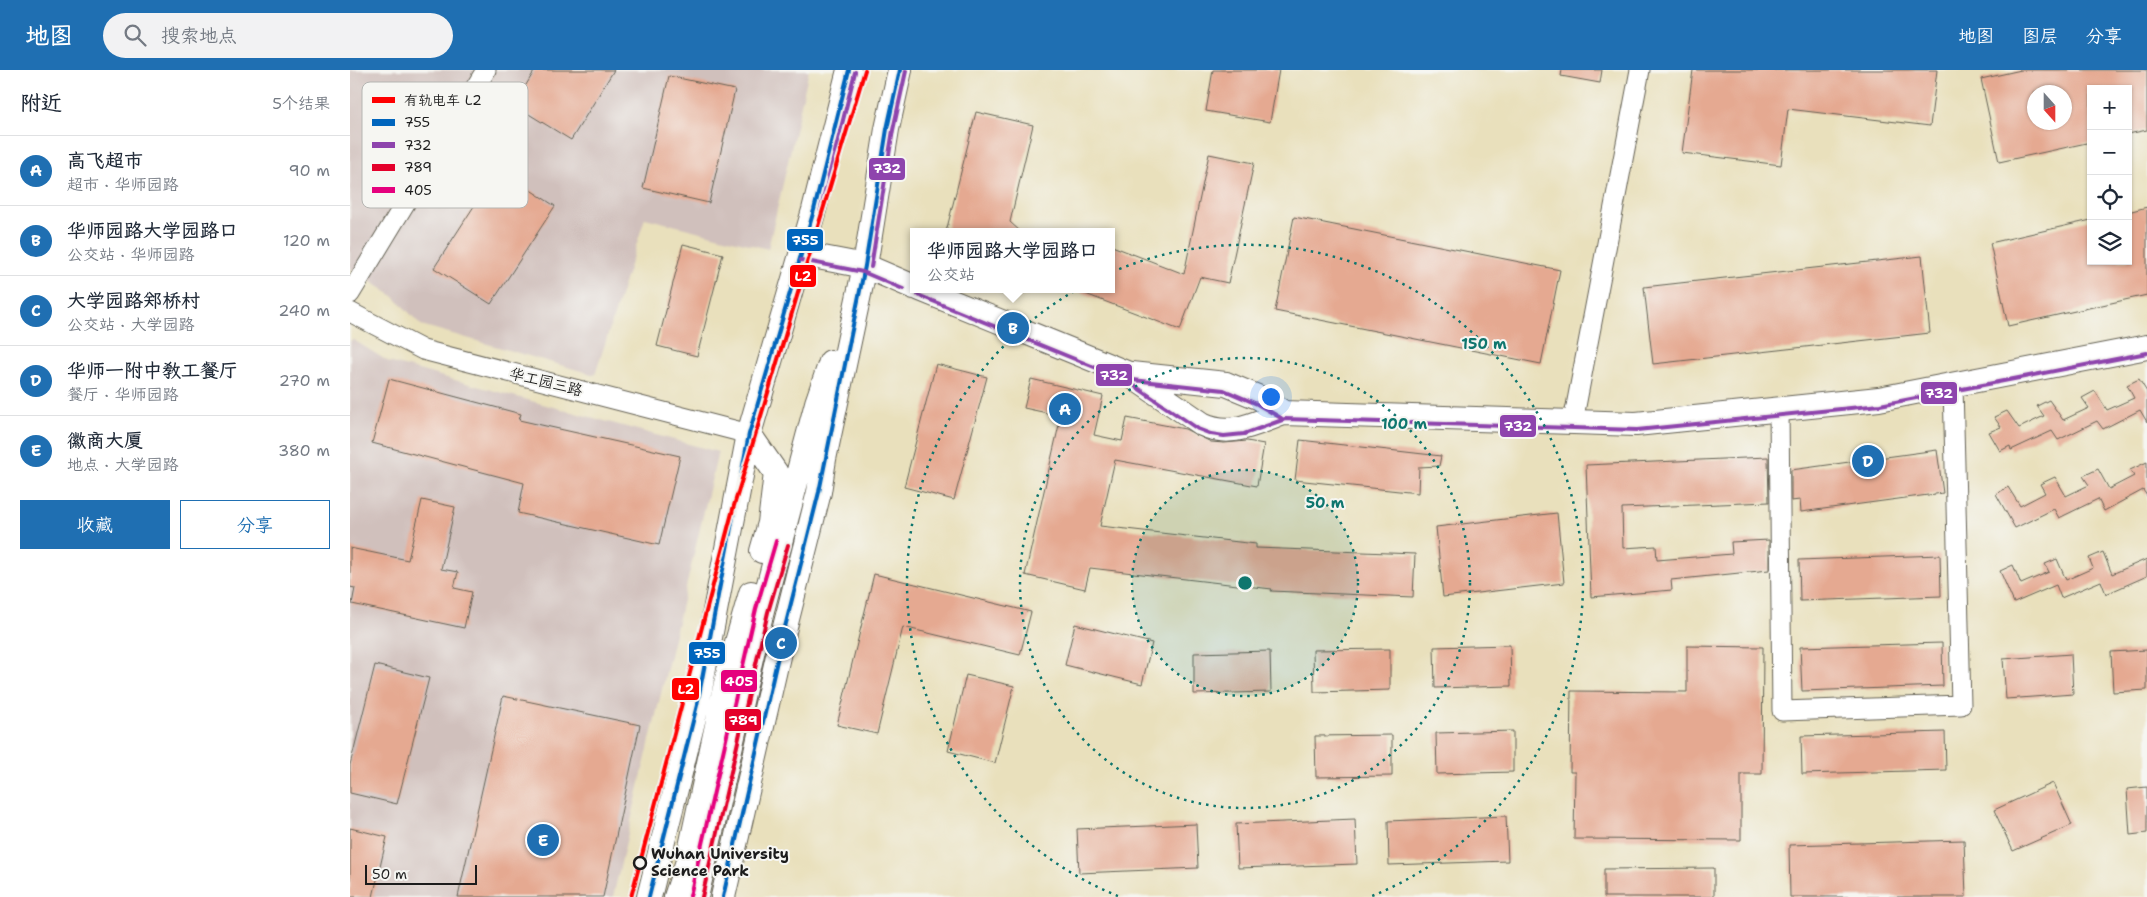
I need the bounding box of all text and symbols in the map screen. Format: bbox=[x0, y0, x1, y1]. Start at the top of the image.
search box bbox=[103, 13, 453, 58]
text: 地图 bbox=[25, 20, 73, 52]
icon: search bbox=[121, 21, 149, 49]
text: 搜索地点 bbox=[161, 23, 237, 48]
text: 地图 bbox=[1958, 24, 1994, 48]
text: 图层 bbox=[2022, 24, 2058, 48]
text: 分享 bbox=[2086, 24, 2122, 48]
legend bbox=[362, 82, 528, 208]
north arrow bbox=[2027, 85, 2072, 130]
map controls bbox=[2087, 85, 2132, 265]
button: + bbox=[2087, 85, 2132, 130]
text: 附近 bbox=[20, 89, 62, 117]
text: 有轨电车 L2 bbox=[404, 91, 482, 109]
text: 5个结果 bbox=[272, 93, 330, 114]
text: 755 bbox=[404, 113, 430, 131]
button: − bbox=[2087, 130, 2132, 175]
text: 732 bbox=[404, 136, 431, 154]
text: 高飞超市 bbox=[67, 148, 143, 173]
line badge: 732 bbox=[868, 157, 906, 181]
text: 789 bbox=[404, 158, 432, 176]
text: 732 bbox=[873, 159, 901, 177]
text: A bbox=[30, 160, 42, 181]
text: 90 m bbox=[289, 160, 330, 181]
text: 超市 · 华师园路 bbox=[67, 174, 178, 195]
button: locate bbox=[2087, 175, 2132, 220]
text: 405 bbox=[404, 181, 432, 199]
text: 华师园路大学园路口 bbox=[67, 218, 238, 243]
button: layers bbox=[2087, 220, 2132, 265]
line badge: 755 bbox=[786, 228, 824, 252]
popup bbox=[910, 228, 1115, 293]
text: B bbox=[31, 230, 41, 251]
text: 120 m bbox=[283, 230, 330, 251]
text: 755 bbox=[792, 231, 819, 249]
text: 华师园路大学园路口 bbox=[927, 238, 1098, 263]
text: 公交站 · 华师园路 bbox=[67, 244, 194, 265]
line badge: L2 bbox=[789, 264, 817, 288]
text: 公交站 bbox=[927, 264, 975, 285]
text: L2 bbox=[794, 267, 812, 285]
text: 大学园路郑桥村 bbox=[67, 288, 200, 313]
text: C bbox=[31, 300, 41, 321]
text: 240 m bbox=[278, 300, 330, 321]
pin: B bbox=[997, 309, 1029, 347]
text: 公交站 · 大学园路 bbox=[67, 314, 194, 335]
text: 150 m bbox=[1461, 334, 1507, 354]
text: 华师一附中教工餐厅 bbox=[67, 358, 238, 383]
street label: 华工园三路 bbox=[507, 363, 585, 401]
line badge: 732 bbox=[1095, 363, 1133, 387]
text: 732 bbox=[1100, 366, 1128, 384]
text: D bbox=[30, 370, 42, 391]
text: 270 m bbox=[279, 370, 330, 391]
line badge: 732 bbox=[1920, 381, 1958, 405]
text: 餐厅 · 华师园路 bbox=[67, 384, 178, 405]
your location bbox=[1258, 384, 1284, 410]
text: 732 bbox=[1925, 384, 1953, 402]
pin: A bbox=[1049, 390, 1081, 428]
text: 100 m bbox=[1381, 414, 1427, 434]
line badge: 732 bbox=[1499, 414, 1537, 438]
text: 732 bbox=[1504, 417, 1532, 435]
text: 徽商大厦 bbox=[67, 428, 143, 453]
text: E bbox=[31, 440, 41, 461]
text: 380 m bbox=[278, 440, 330, 461]
pin: D bbox=[1852, 442, 1884, 480]
text: 地点 · 大学园路 bbox=[67, 454, 178, 475]
text: 50 m bbox=[1306, 493, 1345, 513]
button: 收藏 bbox=[20, 500, 170, 549]
button: 分享 bbox=[180, 500, 330, 549]
centre of rings bbox=[1236, 574, 1254, 592]
pin: C bbox=[765, 624, 797, 662]
line badge: 755 bbox=[688, 641, 726, 665]
text: 755 bbox=[694, 644, 721, 662]
line badge: 405 bbox=[720, 669, 758, 693]
text: 405 bbox=[725, 672, 753, 690]
line badge: L2 bbox=[671, 677, 700, 701]
text: L2 bbox=[677, 680, 695, 698]
line badge: 789 bbox=[724, 708, 762, 732]
text: 789 bbox=[728, 711, 758, 729]
pin: E bbox=[527, 821, 559, 859]
place label: Wuhan University Science Park bbox=[651, 844, 789, 881]
marker: Wuhan University Science Park bbox=[633, 856, 647, 870]
scale bar bbox=[365, 862, 478, 885]
text: 50 m bbox=[372, 865, 407, 883]

